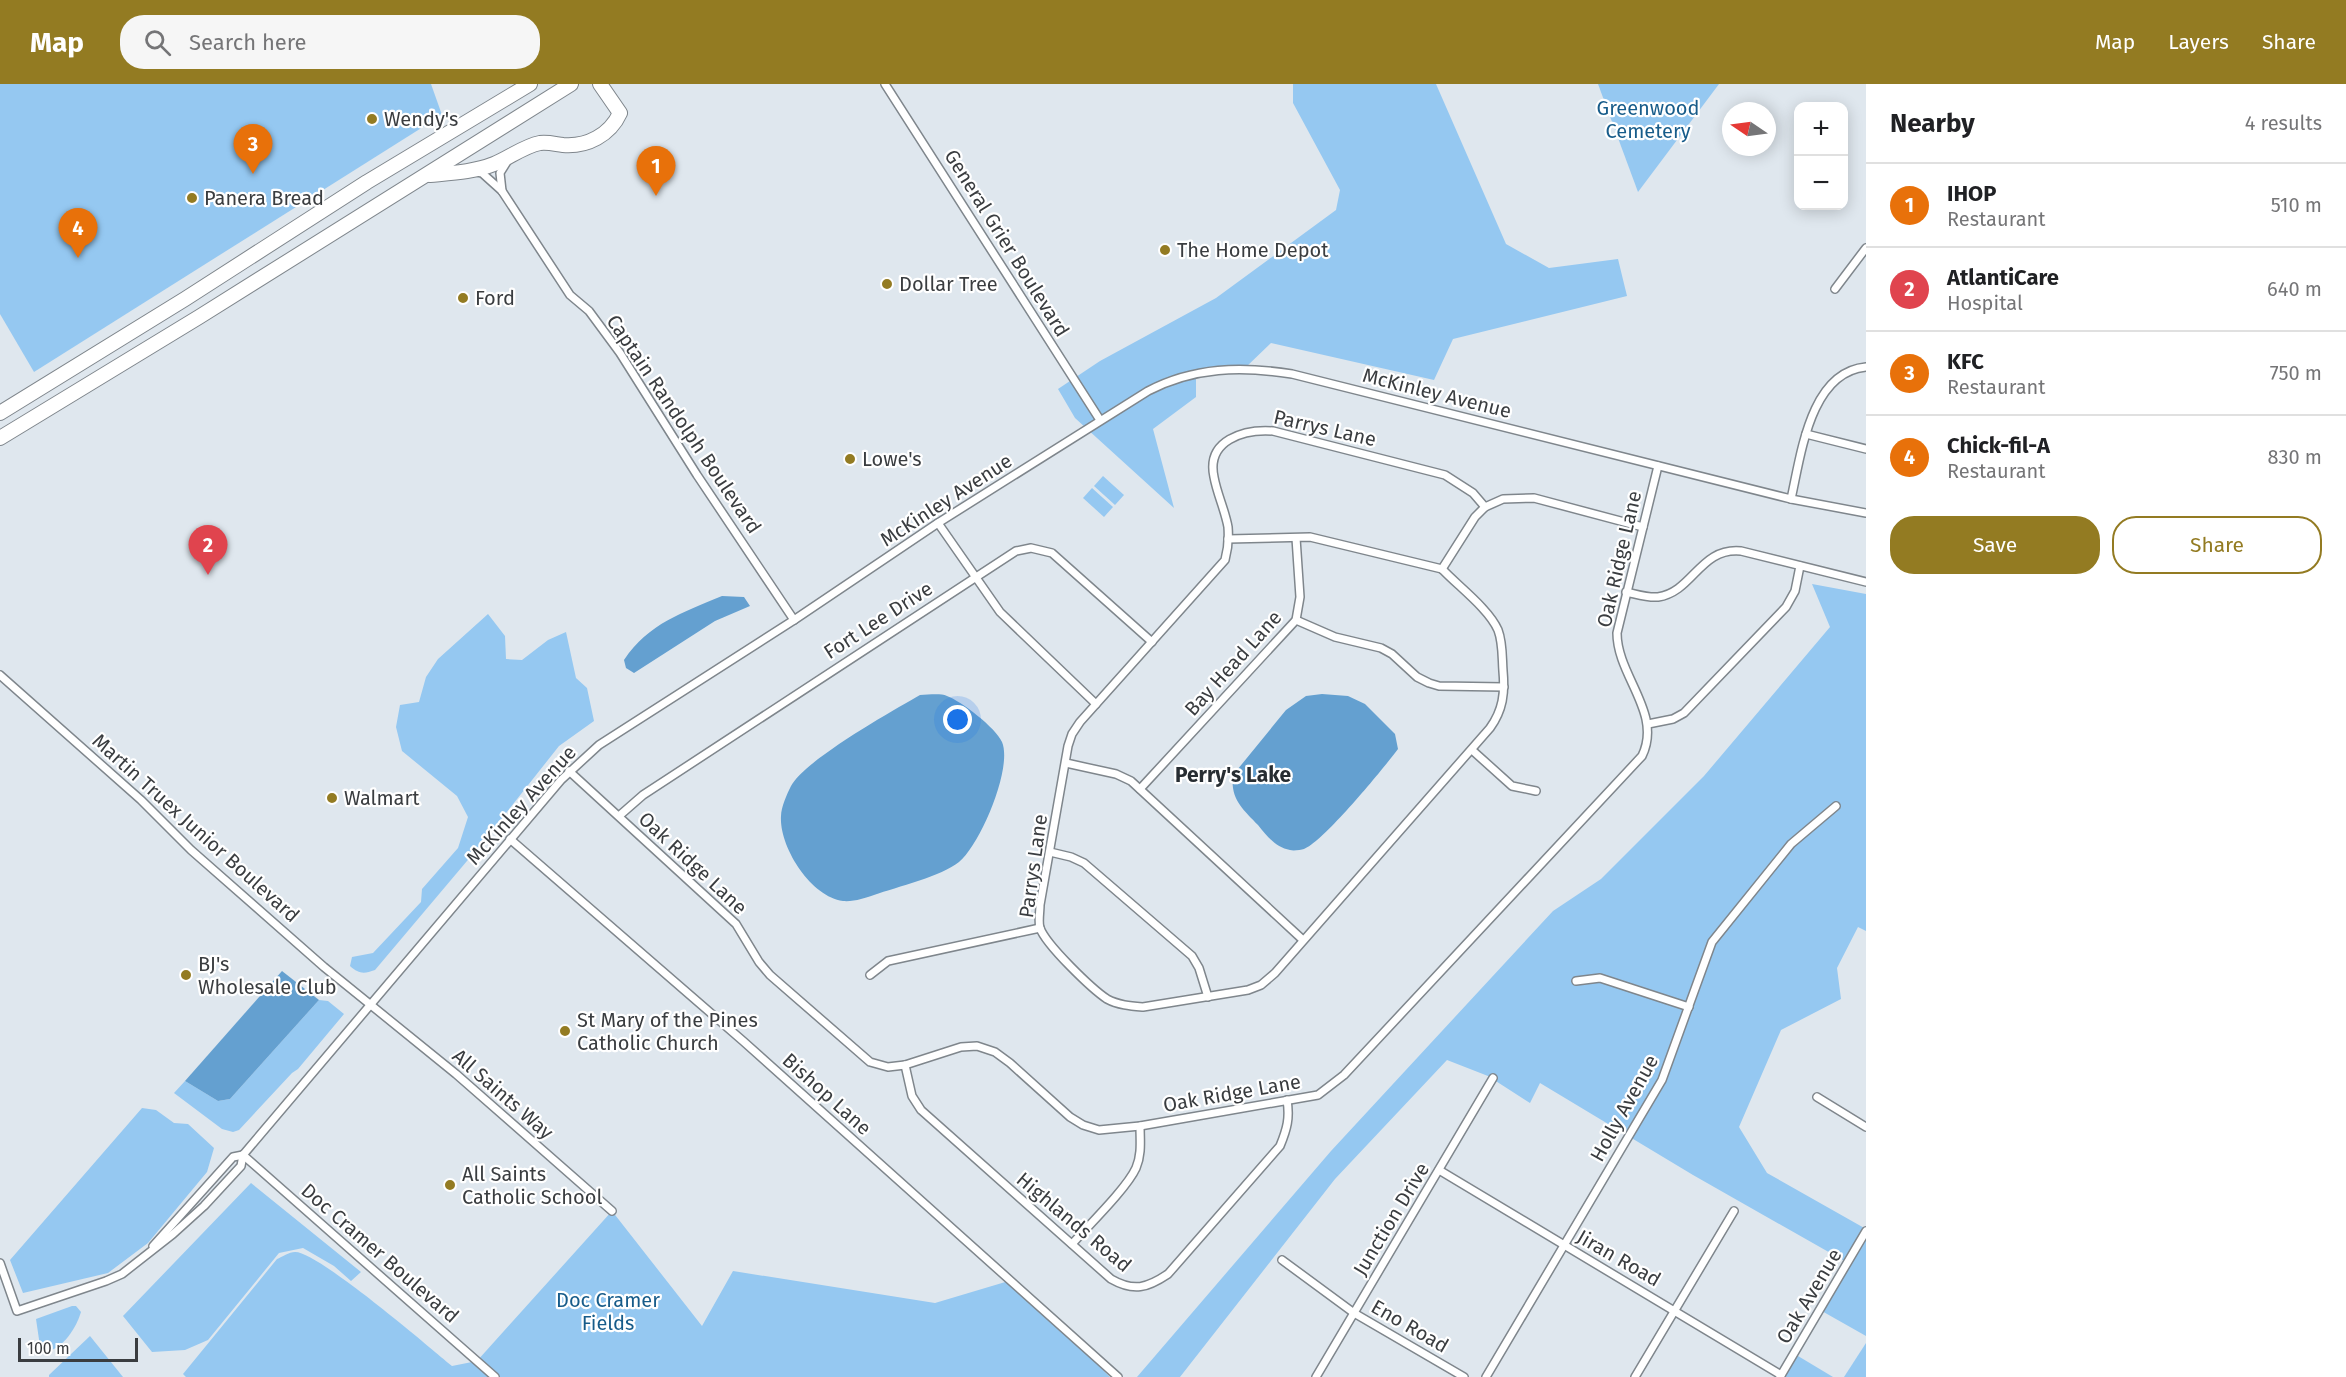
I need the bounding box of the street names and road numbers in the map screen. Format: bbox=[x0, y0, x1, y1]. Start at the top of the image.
street label: General Grier Boulevard bbox=[939, 145, 1075, 341]
street label: Captain Randolph Boulevard bbox=[602, 310, 766, 538]
street label: McKinley Avenue bbox=[1360, 363, 1514, 423]
street label: Parrys Lane bbox=[1271, 405, 1379, 451]
street label: McKinley Avenue bbox=[876, 448, 1016, 552]
street label: Oak Ridge Lane bbox=[1592, 488, 1646, 630]
street label: Fort Lee Drive bbox=[819, 576, 937, 664]
street label: Bay Head Lane bbox=[1179, 605, 1287, 721]
street label: Martin Truex Junior Boulevard bbox=[88, 729, 304, 927]
street label: McKinley Avenue bbox=[461, 740, 581, 870]
street label: Oak Ridge Lane bbox=[634, 807, 752, 919]
street label: Parrys Lane bbox=[1014, 813, 1052, 919]
street label: All Saints Way bbox=[448, 1044, 558, 1144]
street label: Bishop Lane bbox=[778, 1048, 876, 1140]
street label: Holly Avenue bbox=[1585, 1050, 1663, 1166]
street label: Oak Ridge Lane bbox=[1161, 1069, 1303, 1117]
street label: Junction Drive bbox=[1348, 1158, 1434, 1280]
street label: Highlands Road bbox=[1012, 1167, 1136, 1277]
street label: Doc Cramer Boulevard bbox=[296, 1178, 464, 1328]
street label: Jiran Road bbox=[1573, 1224, 1665, 1292]
street label: Oak Avenue bbox=[1771, 1244, 1847, 1348]
street label: Eno Road bbox=[1367, 1294, 1453, 1358]

